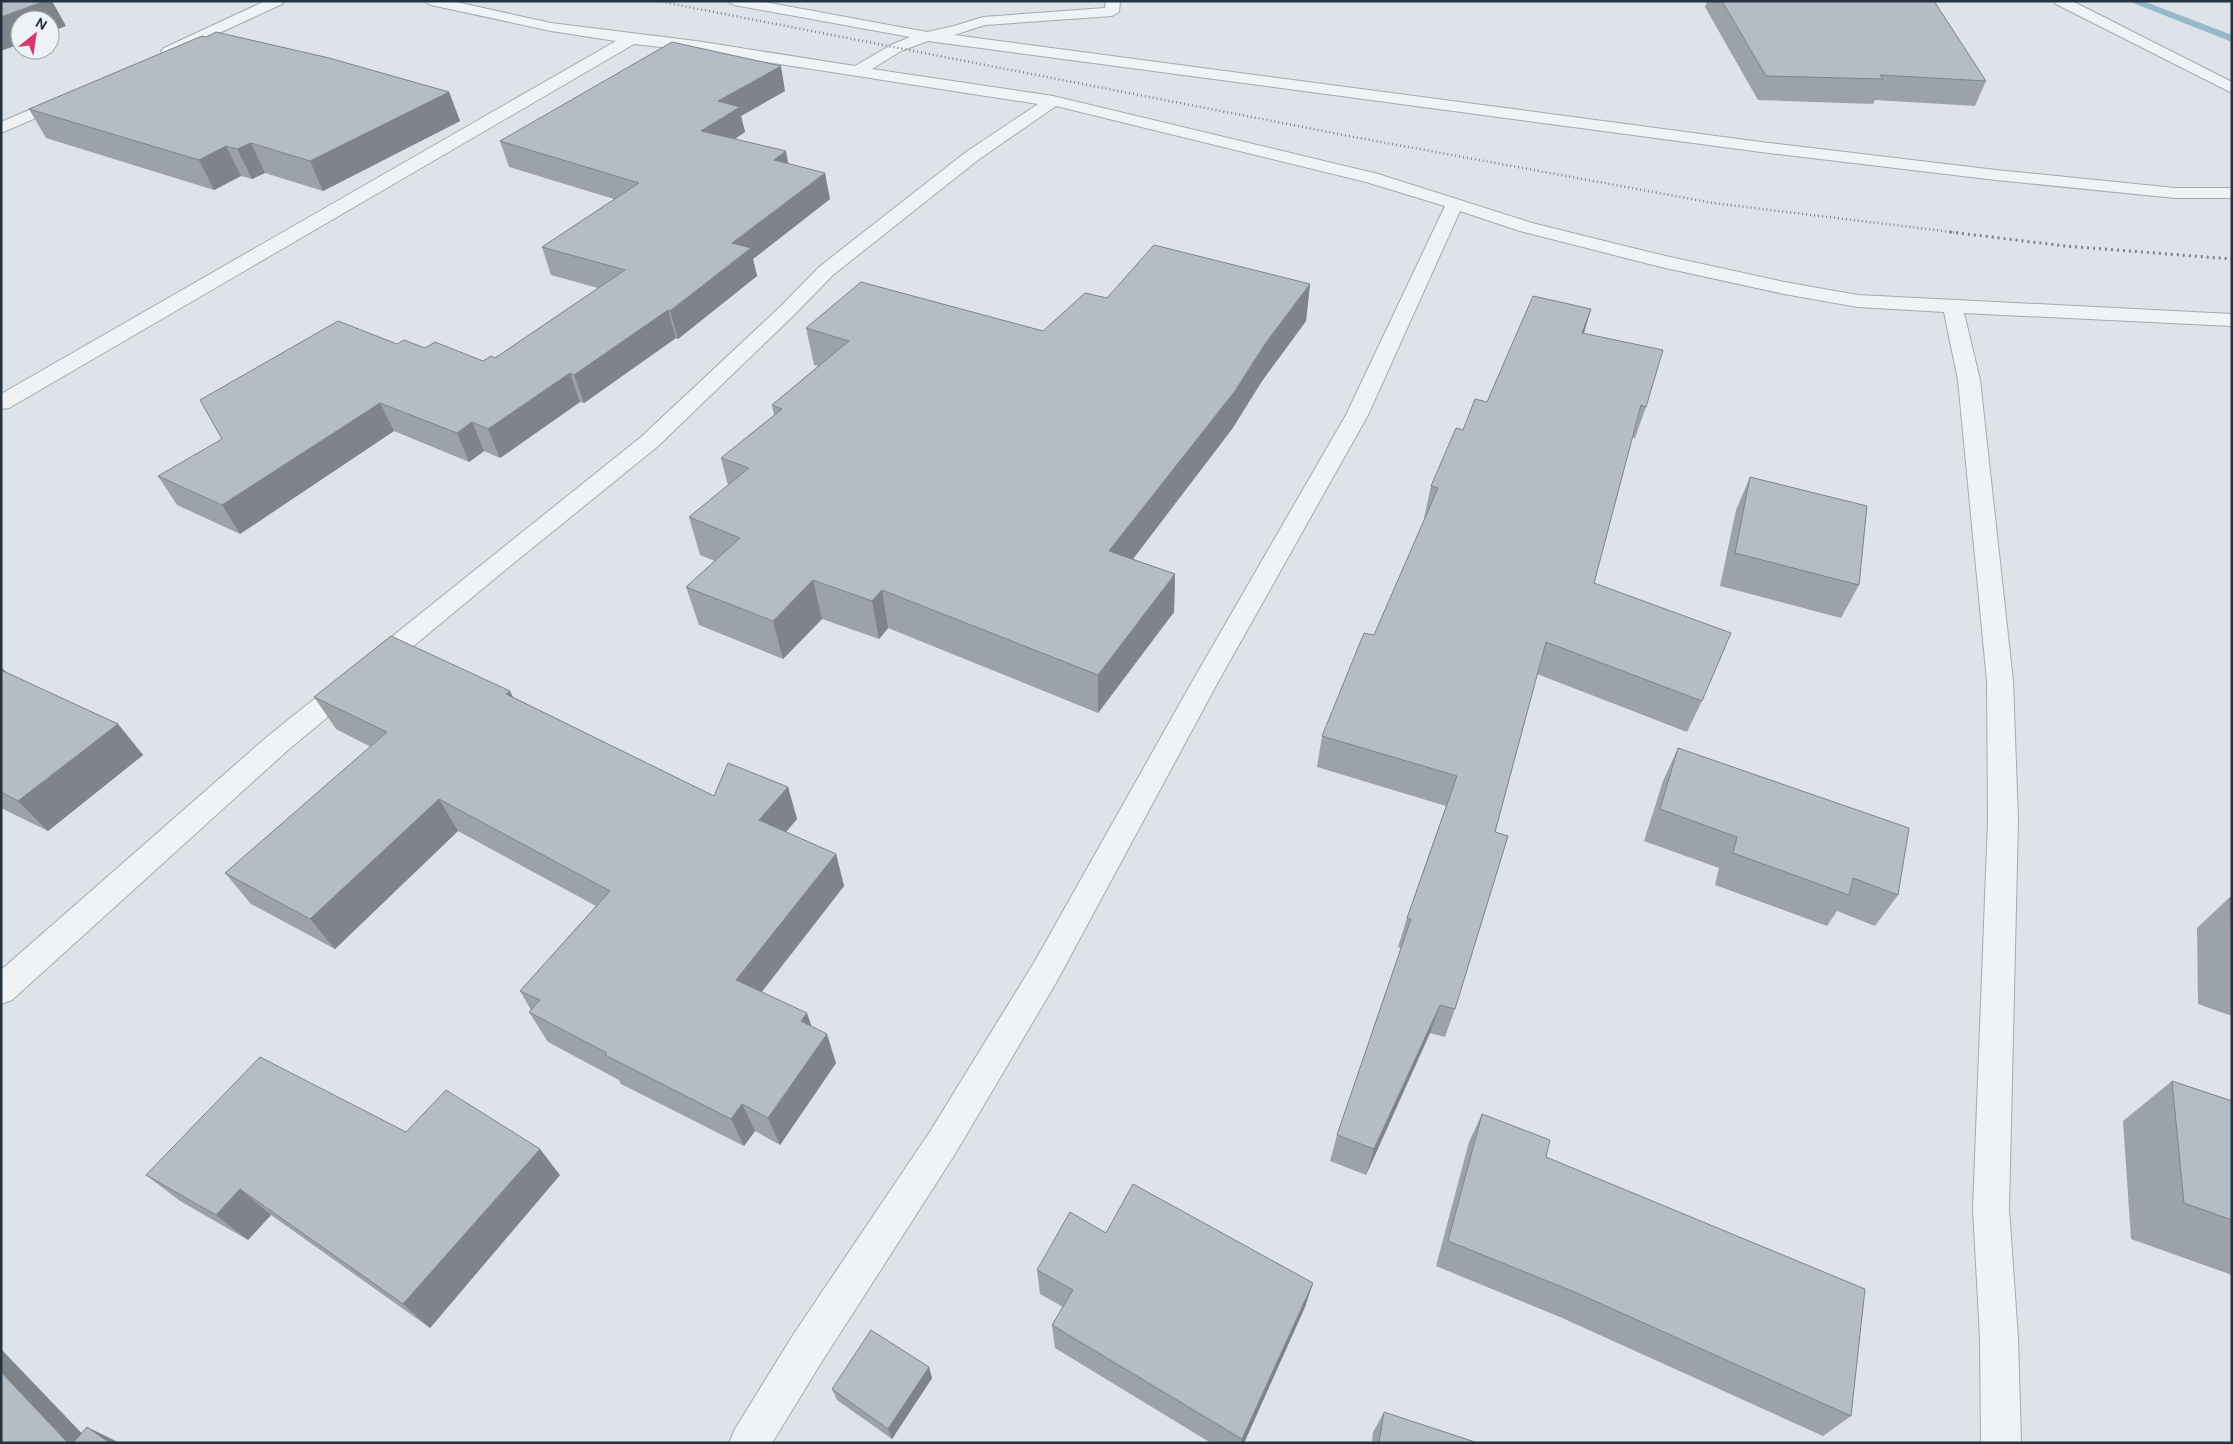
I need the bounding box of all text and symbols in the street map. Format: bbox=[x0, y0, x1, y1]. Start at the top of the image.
north arrow bbox=[10, 10, 60, 60]
text: N bbox=[33, 13, 50, 34]

